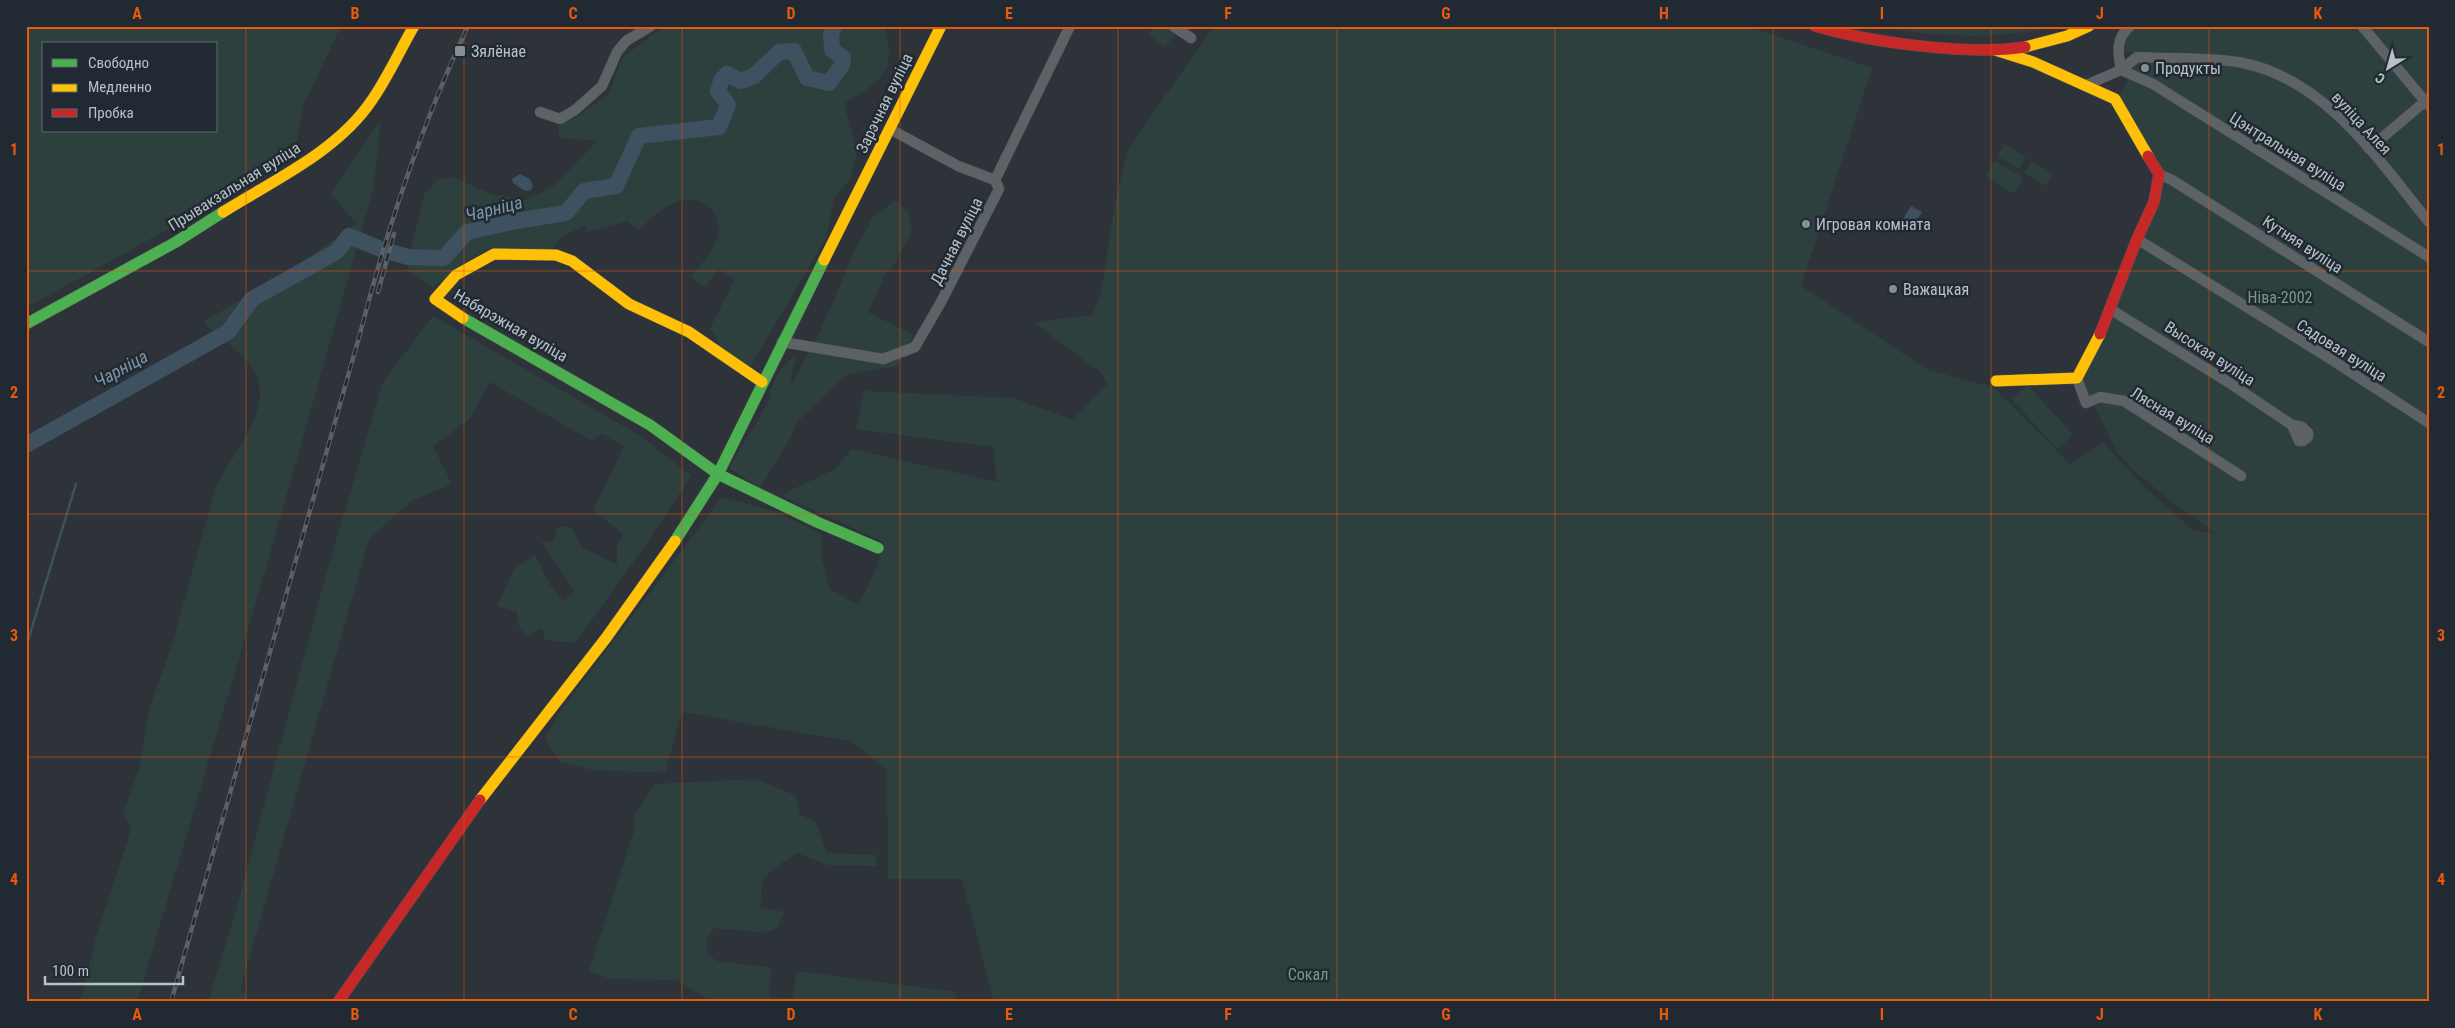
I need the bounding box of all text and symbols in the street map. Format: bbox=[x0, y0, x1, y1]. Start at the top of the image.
text: A bbox=[132, 4, 142, 23]
text: B bbox=[351, 4, 360, 23]
text: C bbox=[568, 4, 578, 23]
text: D bbox=[786, 4, 796, 23]
text: E bbox=[1005, 4, 1013, 23]
text: F bbox=[1224, 4, 1232, 23]
text: G bbox=[1441, 4, 1451, 23]
text: H bbox=[1659, 4, 1669, 23]
text: I bbox=[1880, 4, 1884, 23]
text: J bbox=[2096, 4, 2104, 23]
text: K bbox=[2314, 4, 2323, 23]
legend bbox=[42, 42, 218, 132]
place label: Зялёнае bbox=[471, 42, 526, 61]
north arrow bbox=[2362, 42, 2412, 92]
marker: Зялёнае bbox=[453, 44, 467, 58]
street label: Зарэчная вуліца bbox=[852, 50, 917, 156]
text: Свободно bbox=[88, 54, 149, 72]
place label: Продукты bbox=[2155, 59, 2221, 78]
marker: Продукты bbox=[2139, 62, 2151, 74]
text: С bbox=[2372, 70, 2388, 87]
text: Медленно bbox=[88, 78, 152, 96]
street label: вуліца Алея bbox=[2328, 88, 2395, 159]
text: Пробка bbox=[88, 104, 134, 122]
street label: Цэнтральная вуліца bbox=[2226, 108, 2349, 195]
street label: Прывакзальная вуліца bbox=[165, 138, 304, 235]
text: 1 bbox=[10, 140, 18, 159]
text: 1 bbox=[2437, 140, 2445, 159]
water label: Чарніца bbox=[463, 191, 525, 226]
street label: Дачная вуліца bbox=[926, 194, 987, 288]
street label: Кутняя вуліца bbox=[2259, 212, 2346, 277]
place label: Игровая комната bbox=[1816, 215, 1931, 234]
marker: Игровая комната bbox=[1800, 218, 1812, 230]
place label: Важацкая bbox=[1903, 280, 1969, 299]
marker: Важацкая bbox=[1887, 283, 1899, 295]
street label: Набярэжная вуліца bbox=[450, 285, 571, 366]
park label: Ніва-2002 bbox=[2248, 288, 2313, 307]
street label: Садовая вуліца bbox=[2293, 315, 2390, 386]
street label: Высокая вуліца bbox=[2161, 317, 2259, 390]
water label: Чарніца bbox=[90, 345, 151, 392]
text: 2 bbox=[10, 383, 18, 402]
street label: Лясная вуліца bbox=[2127, 383, 2218, 448]
text: 2 bbox=[2437, 383, 2445, 402]
text: 3 bbox=[10, 626, 18, 645]
text: 3 bbox=[2437, 626, 2445, 645]
text: 4 bbox=[10, 870, 18, 889]
text: 4 bbox=[2437, 870, 2445, 889]
scale bar bbox=[45, 953, 182, 985]
text: 100 m bbox=[52, 962, 89, 980]
park label: Сокал bbox=[1288, 965, 1328, 984]
text: A bbox=[132, 1005, 142, 1024]
text: B bbox=[351, 1005, 360, 1024]
text: C bbox=[568, 1005, 578, 1024]
text: D bbox=[786, 1005, 796, 1024]
text: E bbox=[1005, 1005, 1013, 1024]
text: F bbox=[1224, 1005, 1232, 1024]
text: G bbox=[1441, 1005, 1451, 1024]
text: H bbox=[1659, 1005, 1669, 1024]
text: I bbox=[1880, 1005, 1884, 1024]
text: J bbox=[2096, 1005, 2104, 1024]
text: K bbox=[2314, 1005, 2323, 1024]

